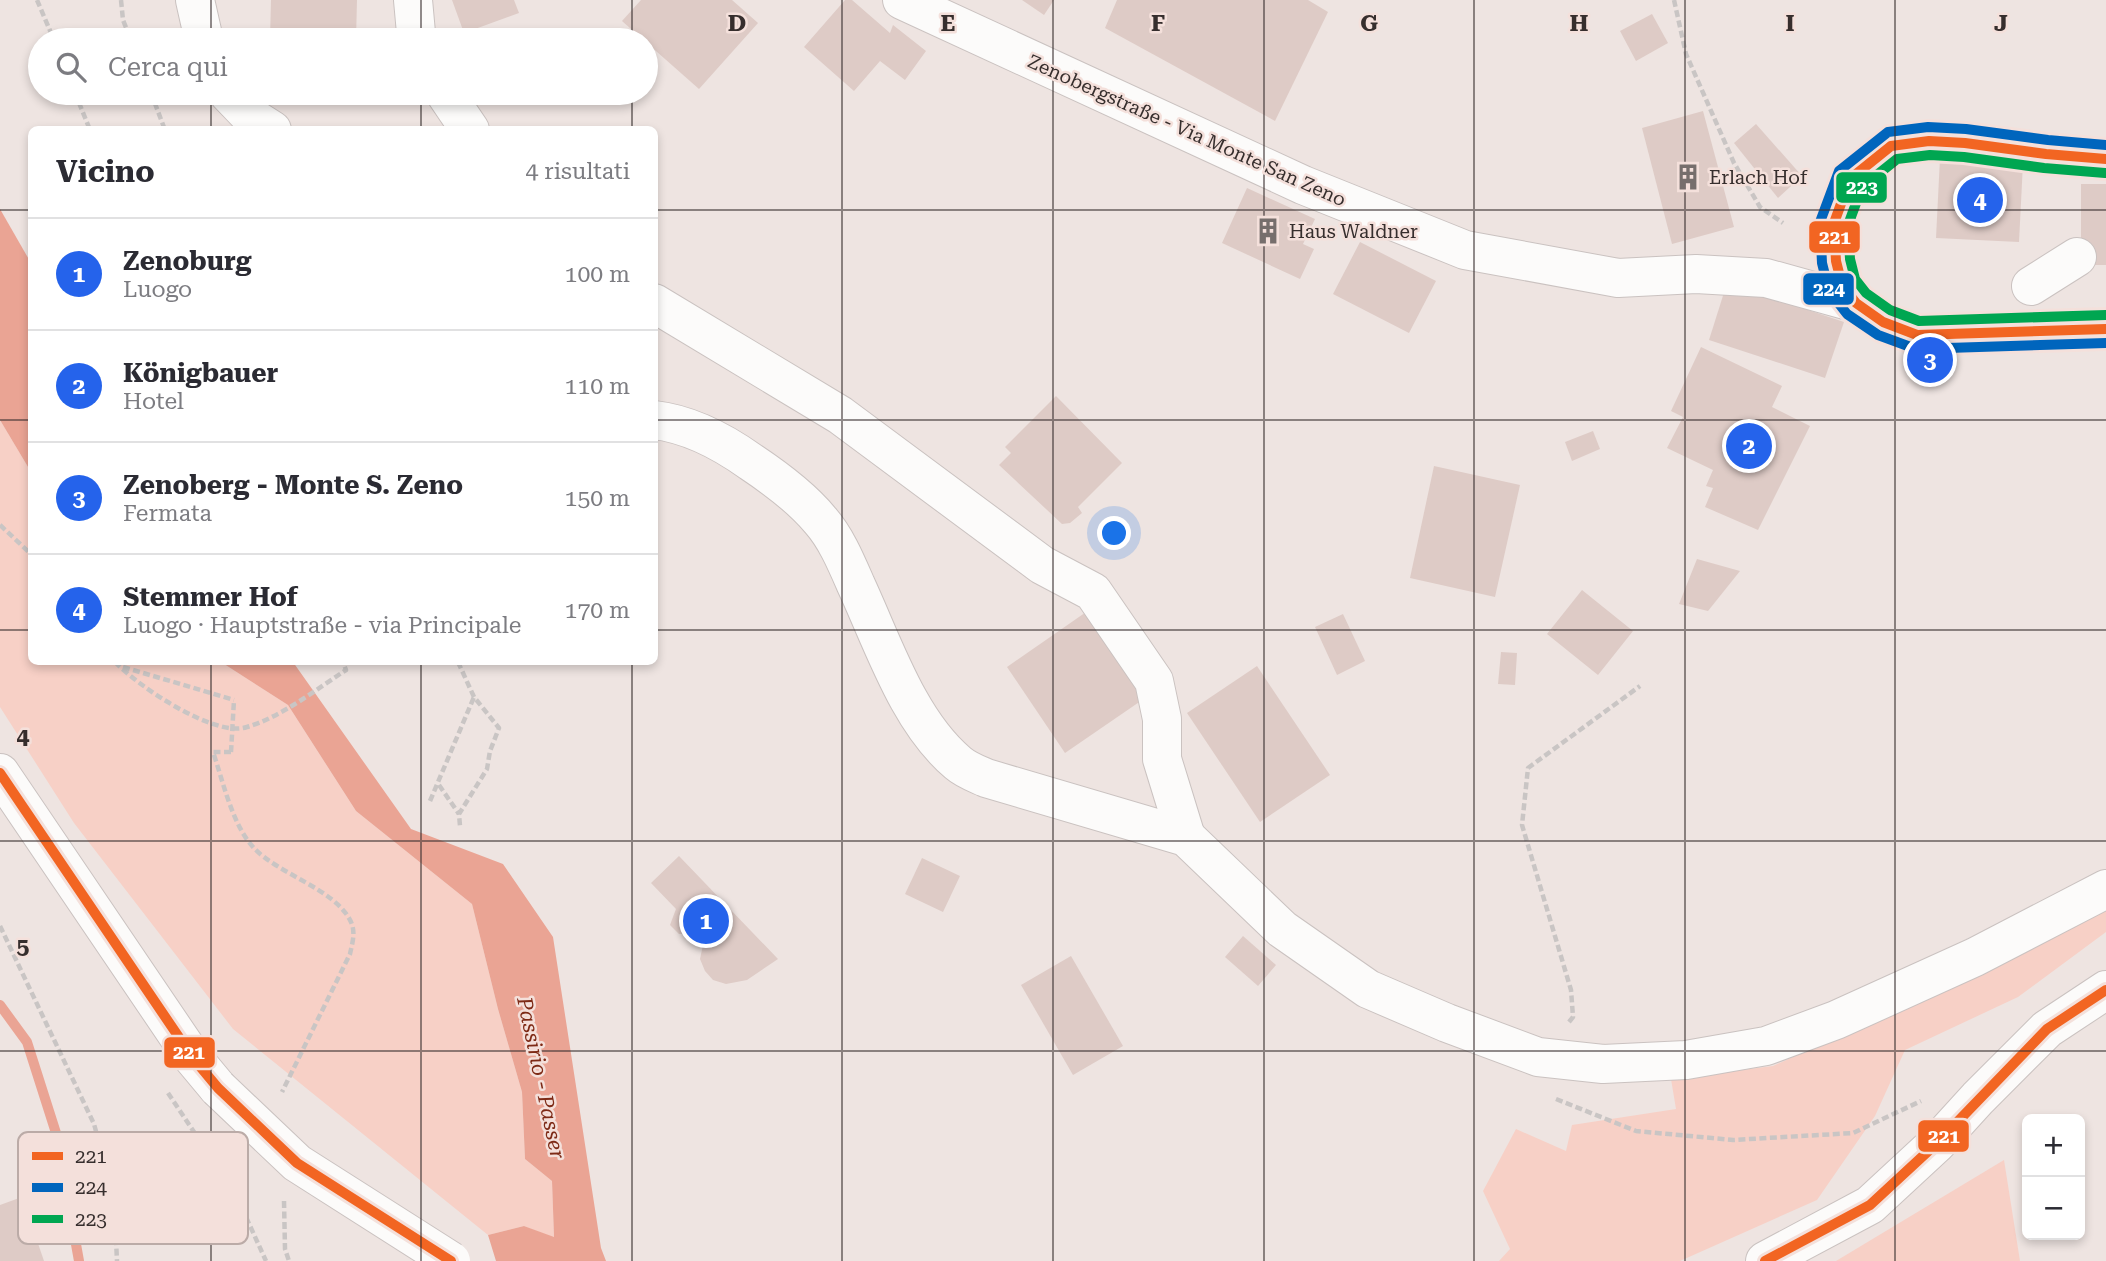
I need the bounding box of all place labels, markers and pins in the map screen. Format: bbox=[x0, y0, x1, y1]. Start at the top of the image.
building icon: Erlach Hof bbox=[1673, 162, 1703, 192]
place label: Erlach Hof bbox=[1709, 166, 1808, 189]
pin: 4 bbox=[1957, 174, 2003, 226]
building icon: Haus Waldner bbox=[1253, 216, 1283, 246]
place label: Haus Waldner bbox=[1289, 220, 1418, 243]
pin: 3 bbox=[1907, 334, 1953, 386]
pin: 2 bbox=[1726, 420, 1772, 472]
pin: 1 bbox=[683, 895, 729, 947]

